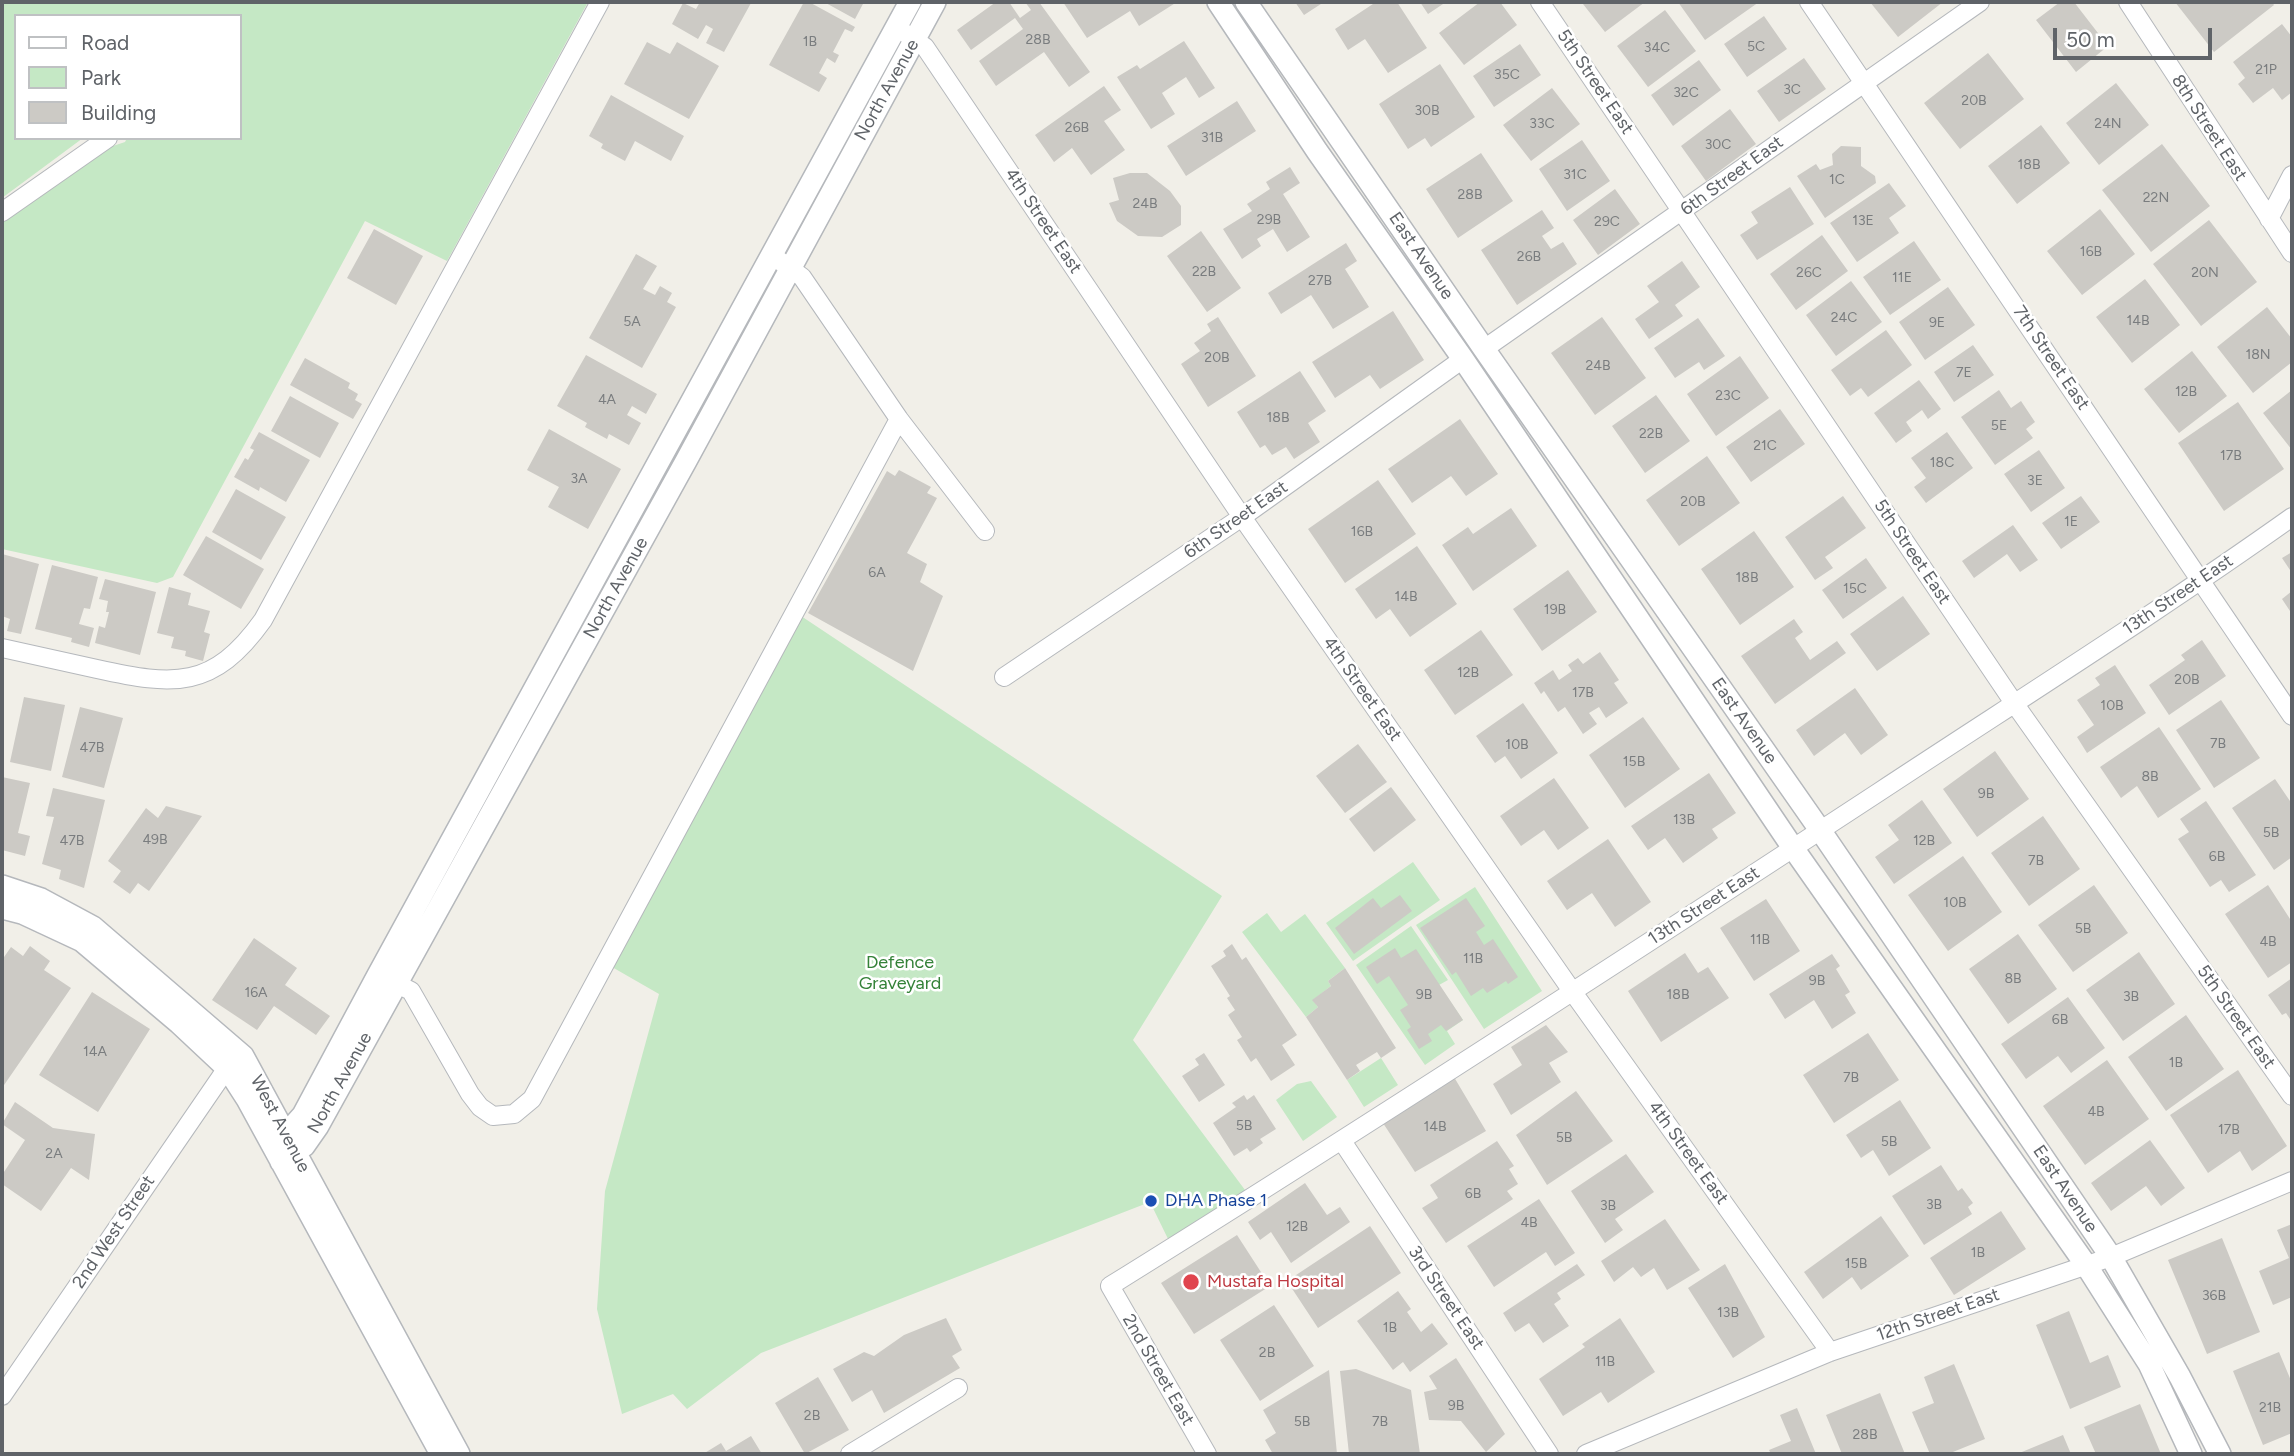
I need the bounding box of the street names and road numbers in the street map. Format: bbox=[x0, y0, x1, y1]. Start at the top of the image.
street label: 5th Street East bbox=[1552, 26, 1638, 138]
street label: North Avenue bbox=[850, 36, 924, 144]
street label: 8th Street East bbox=[2167, 71, 2251, 185]
street label: 6th Street East bbox=[1677, 132, 1787, 220]
street label: 4th Street East bbox=[1000, 164, 1086, 278]
street label: East Avenue bbox=[1384, 208, 1458, 304]
street label: 7th Street East bbox=[2008, 302, 2094, 414]
street label: 6th Street East bbox=[1180, 476, 1292, 564]
street label: 5th Street East bbox=[1869, 496, 1955, 608]
street label: North Avenue bbox=[579, 534, 653, 642]
street label: 13th Street East bbox=[2119, 550, 2237, 640]
street label: 4th Street East bbox=[1318, 633, 1406, 745]
street label: East Avenue bbox=[1706, 674, 1782, 768]
street label: 13th Street East bbox=[1644, 862, 1764, 950]
street label: 5th Street East bbox=[2192, 961, 2280, 1073]
street label: North Avenue bbox=[303, 1029, 377, 1137]
street label: West Avenue bbox=[245, 1072, 315, 1176]
street label: 4th Street East bbox=[1643, 1097, 1733, 1209]
street label: East Avenue bbox=[2028, 1141, 2102, 1237]
street label: 2nd West Street bbox=[68, 1171, 160, 1293]
street label: 3rd Street East bbox=[1403, 1242, 1489, 1354]
street label: 12th Street East bbox=[1874, 1284, 2002, 1346]
street label: 2nd Street East bbox=[1117, 1310, 1199, 1430]

